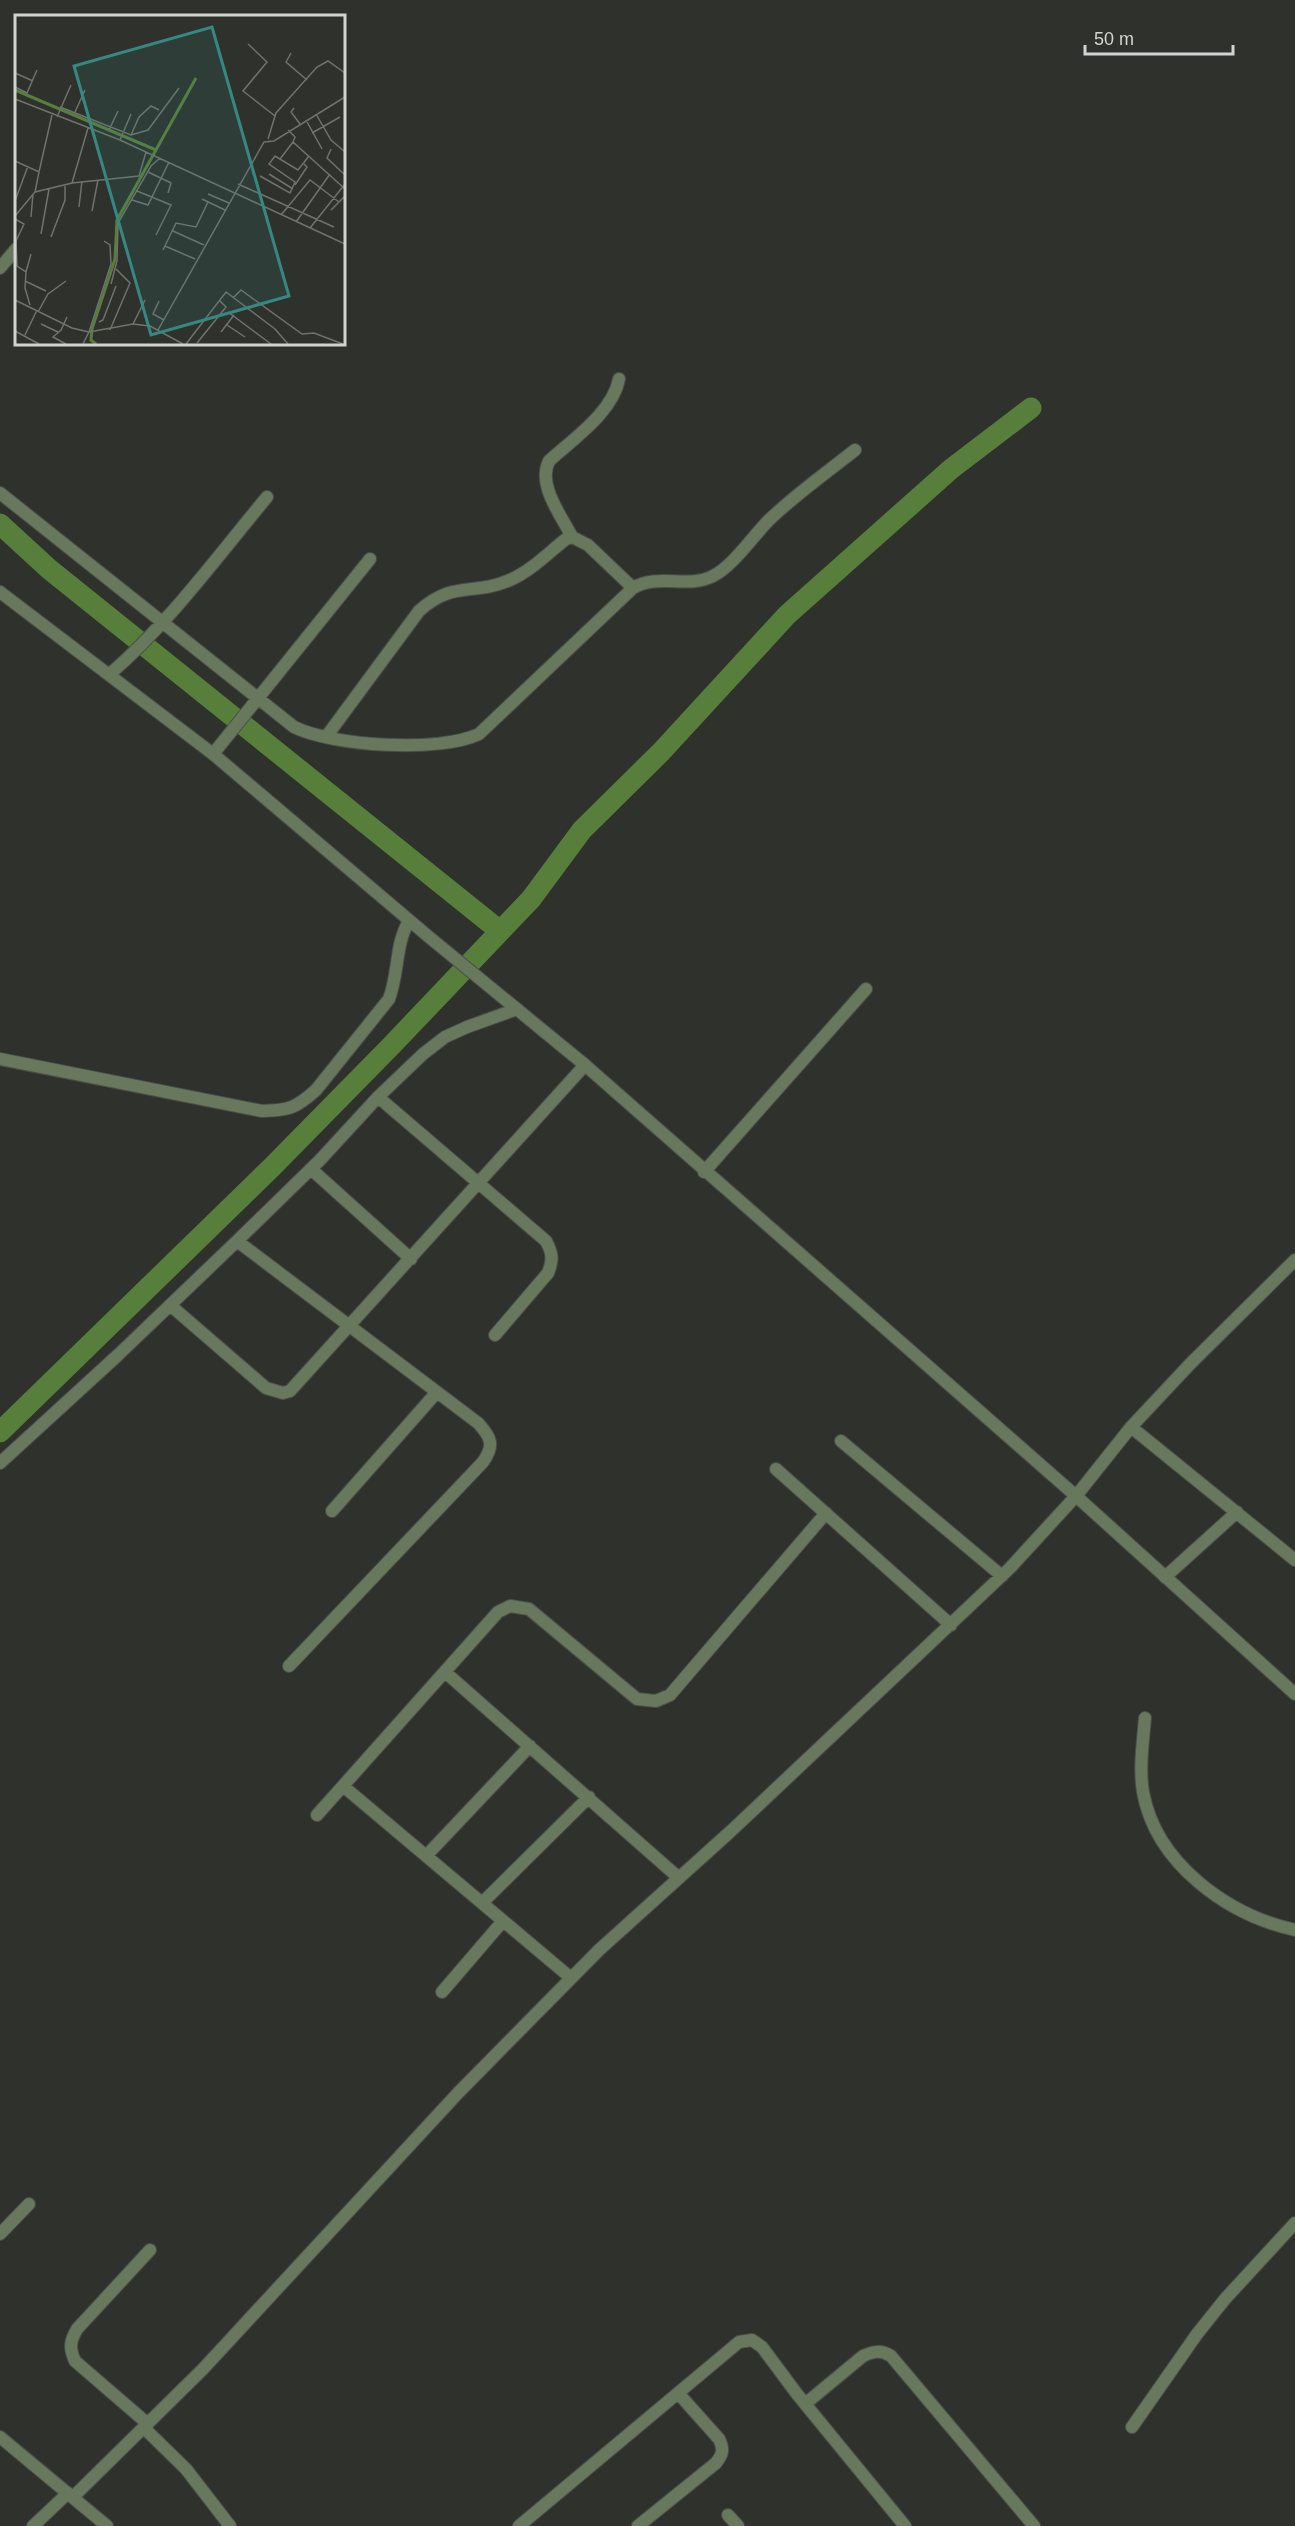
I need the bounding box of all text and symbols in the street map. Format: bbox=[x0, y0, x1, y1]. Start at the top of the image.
inset map bbox=[15, 15, 345, 345]
scale bar bbox=[1085, 18, 1234, 56]
text: 50 m bbox=[1094, 29, 1134, 49]

